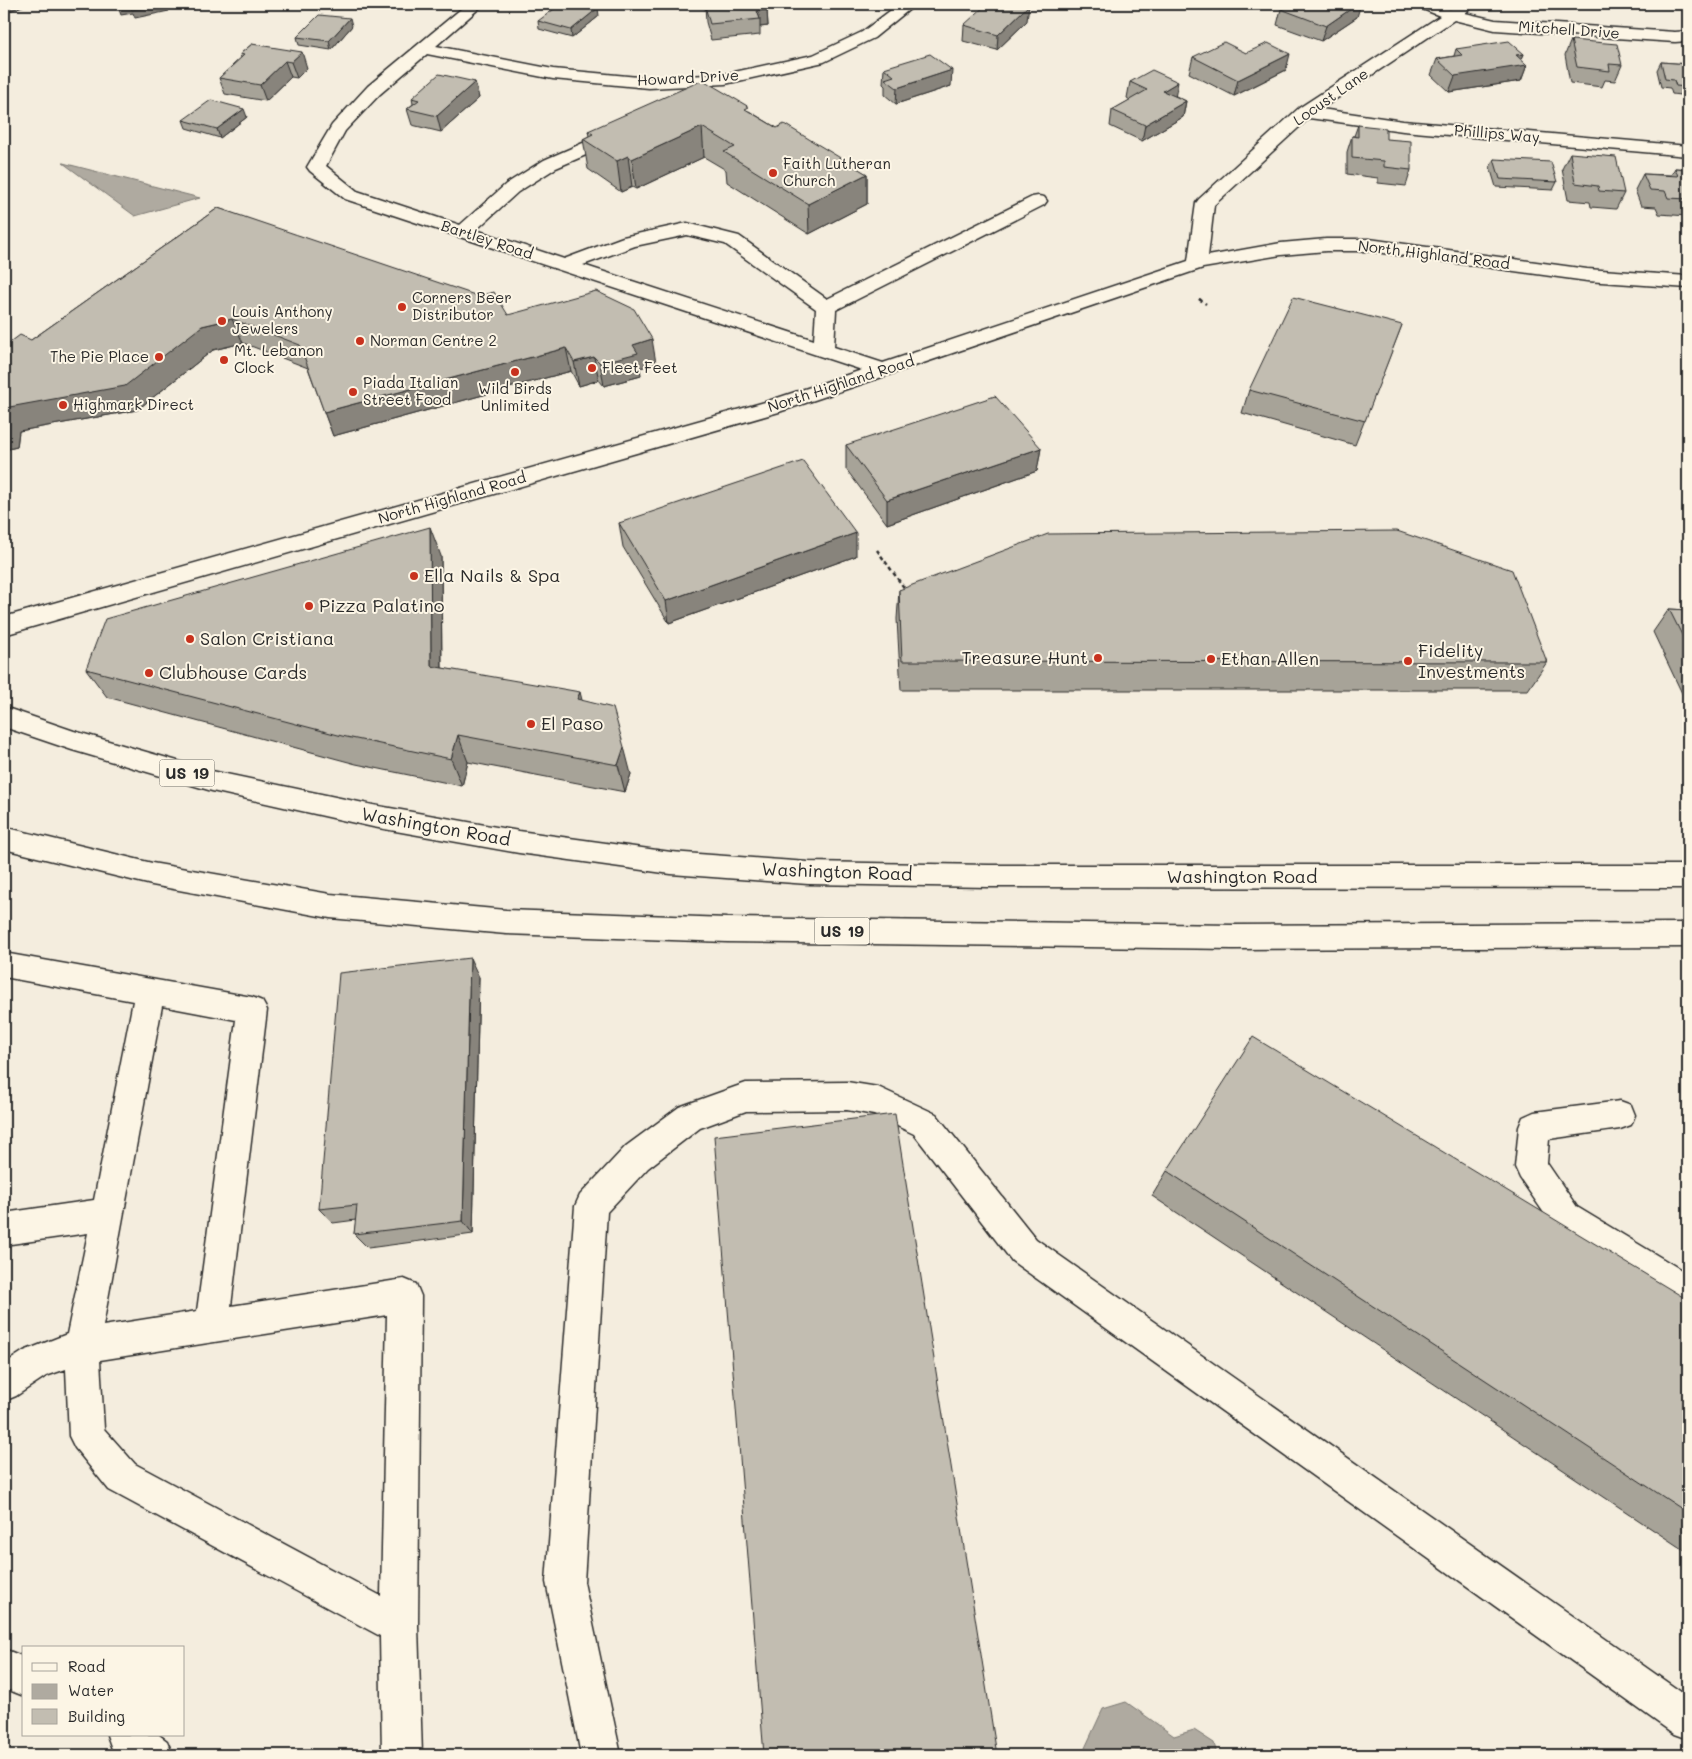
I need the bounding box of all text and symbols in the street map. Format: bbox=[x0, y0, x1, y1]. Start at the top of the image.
street label: Mitchell Drive bbox=[1518, 15, 1620, 43]
street label: Locust Lane bbox=[1289, 63, 1372, 129]
street label: Howard Drive bbox=[636, 64, 739, 90]
street label: Phillips Way bbox=[1453, 119, 1541, 147]
place label: Faith Lutheran Church bbox=[783, 153, 891, 190]
marker: Faith Lutheran Church bbox=[767, 167, 779, 179]
street label: Bartley Road bbox=[439, 215, 536, 263]
street label: North Highland Road bbox=[1357, 235, 1511, 273]
place label: Corners Beer Distributor bbox=[412, 287, 512, 324]
place label: Louis Anthony Jewelers bbox=[232, 301, 333, 338]
marker: Corners Beer Distributor bbox=[396, 301, 408, 313]
marker: Louis Anthony Jewelers bbox=[216, 315, 228, 327]
place label: Norman Centre 2 bbox=[370, 330, 497, 350]
marker: Norman Centre 2 bbox=[354, 335, 366, 347]
place label: Mt. Lebanon Clock bbox=[234, 340, 323, 377]
place label: The Pie Place bbox=[50, 346, 149, 366]
street label: North Highland Road bbox=[765, 350, 916, 416]
marker: The Pie Place bbox=[153, 351, 165, 363]
marker: Mt. Lebanon Clock bbox=[218, 354, 230, 366]
place label: Fleet Feet bbox=[602, 357, 678, 377]
marker: Fleet Feet bbox=[586, 362, 598, 374]
marker: Wild Birds Unlimited bbox=[509, 366, 521, 378]
place label: Piada Italian Street Food bbox=[363, 372, 458, 409]
place label: Wild Birds Unlimited bbox=[478, 378, 552, 415]
marker: Piada Italian Street Food bbox=[347, 386, 359, 398]
place label: Highmark Direct bbox=[73, 394, 194, 414]
marker: Highmark Direct bbox=[57, 399, 69, 411]
street label: North Highland Road bbox=[375, 466, 528, 528]
place label: Ella Nails & Spa bbox=[424, 563, 561, 587]
marker: Ella Nails & Spa bbox=[408, 570, 420, 582]
place label: Pizza Palatino bbox=[319, 593, 445, 617]
marker: Pizza Palatino bbox=[303, 600, 315, 612]
place label: Salon Cristiana bbox=[200, 626, 334, 650]
marker: Salon Cristiana bbox=[184, 633, 196, 645]
place label: Fidelity Investments bbox=[1418, 638, 1525, 683]
place label: Treasure Hunt bbox=[961, 645, 1088, 669]
place label: Ethan Allen bbox=[1221, 646, 1319, 670]
marker: Treasure Hunt bbox=[1092, 652, 1104, 664]
marker: Ethan Allen bbox=[1205, 653, 1217, 665]
marker: Fidelity Investments bbox=[1402, 655, 1414, 667]
place label: Clubhouse Cards bbox=[159, 660, 307, 684]
marker: Clubhouse Cards bbox=[143, 667, 155, 679]
place label: El Paso bbox=[541, 711, 604, 735]
marker: El Paso bbox=[525, 718, 537, 730]
road number: US 19 bbox=[160, 760, 214, 786]
street label: Washington Road bbox=[360, 801, 513, 851]
street label: Washington Road bbox=[761, 856, 913, 886]
street label: Washington Road bbox=[1166, 864, 1318, 888]
road number: US 19 bbox=[814, 918, 870, 944]
legend bbox=[22, 1646, 185, 1736]
text: Road bbox=[68, 1656, 105, 1676]
text: Water bbox=[68, 1680, 114, 1700]
text: Building bbox=[68, 1706, 125, 1726]

